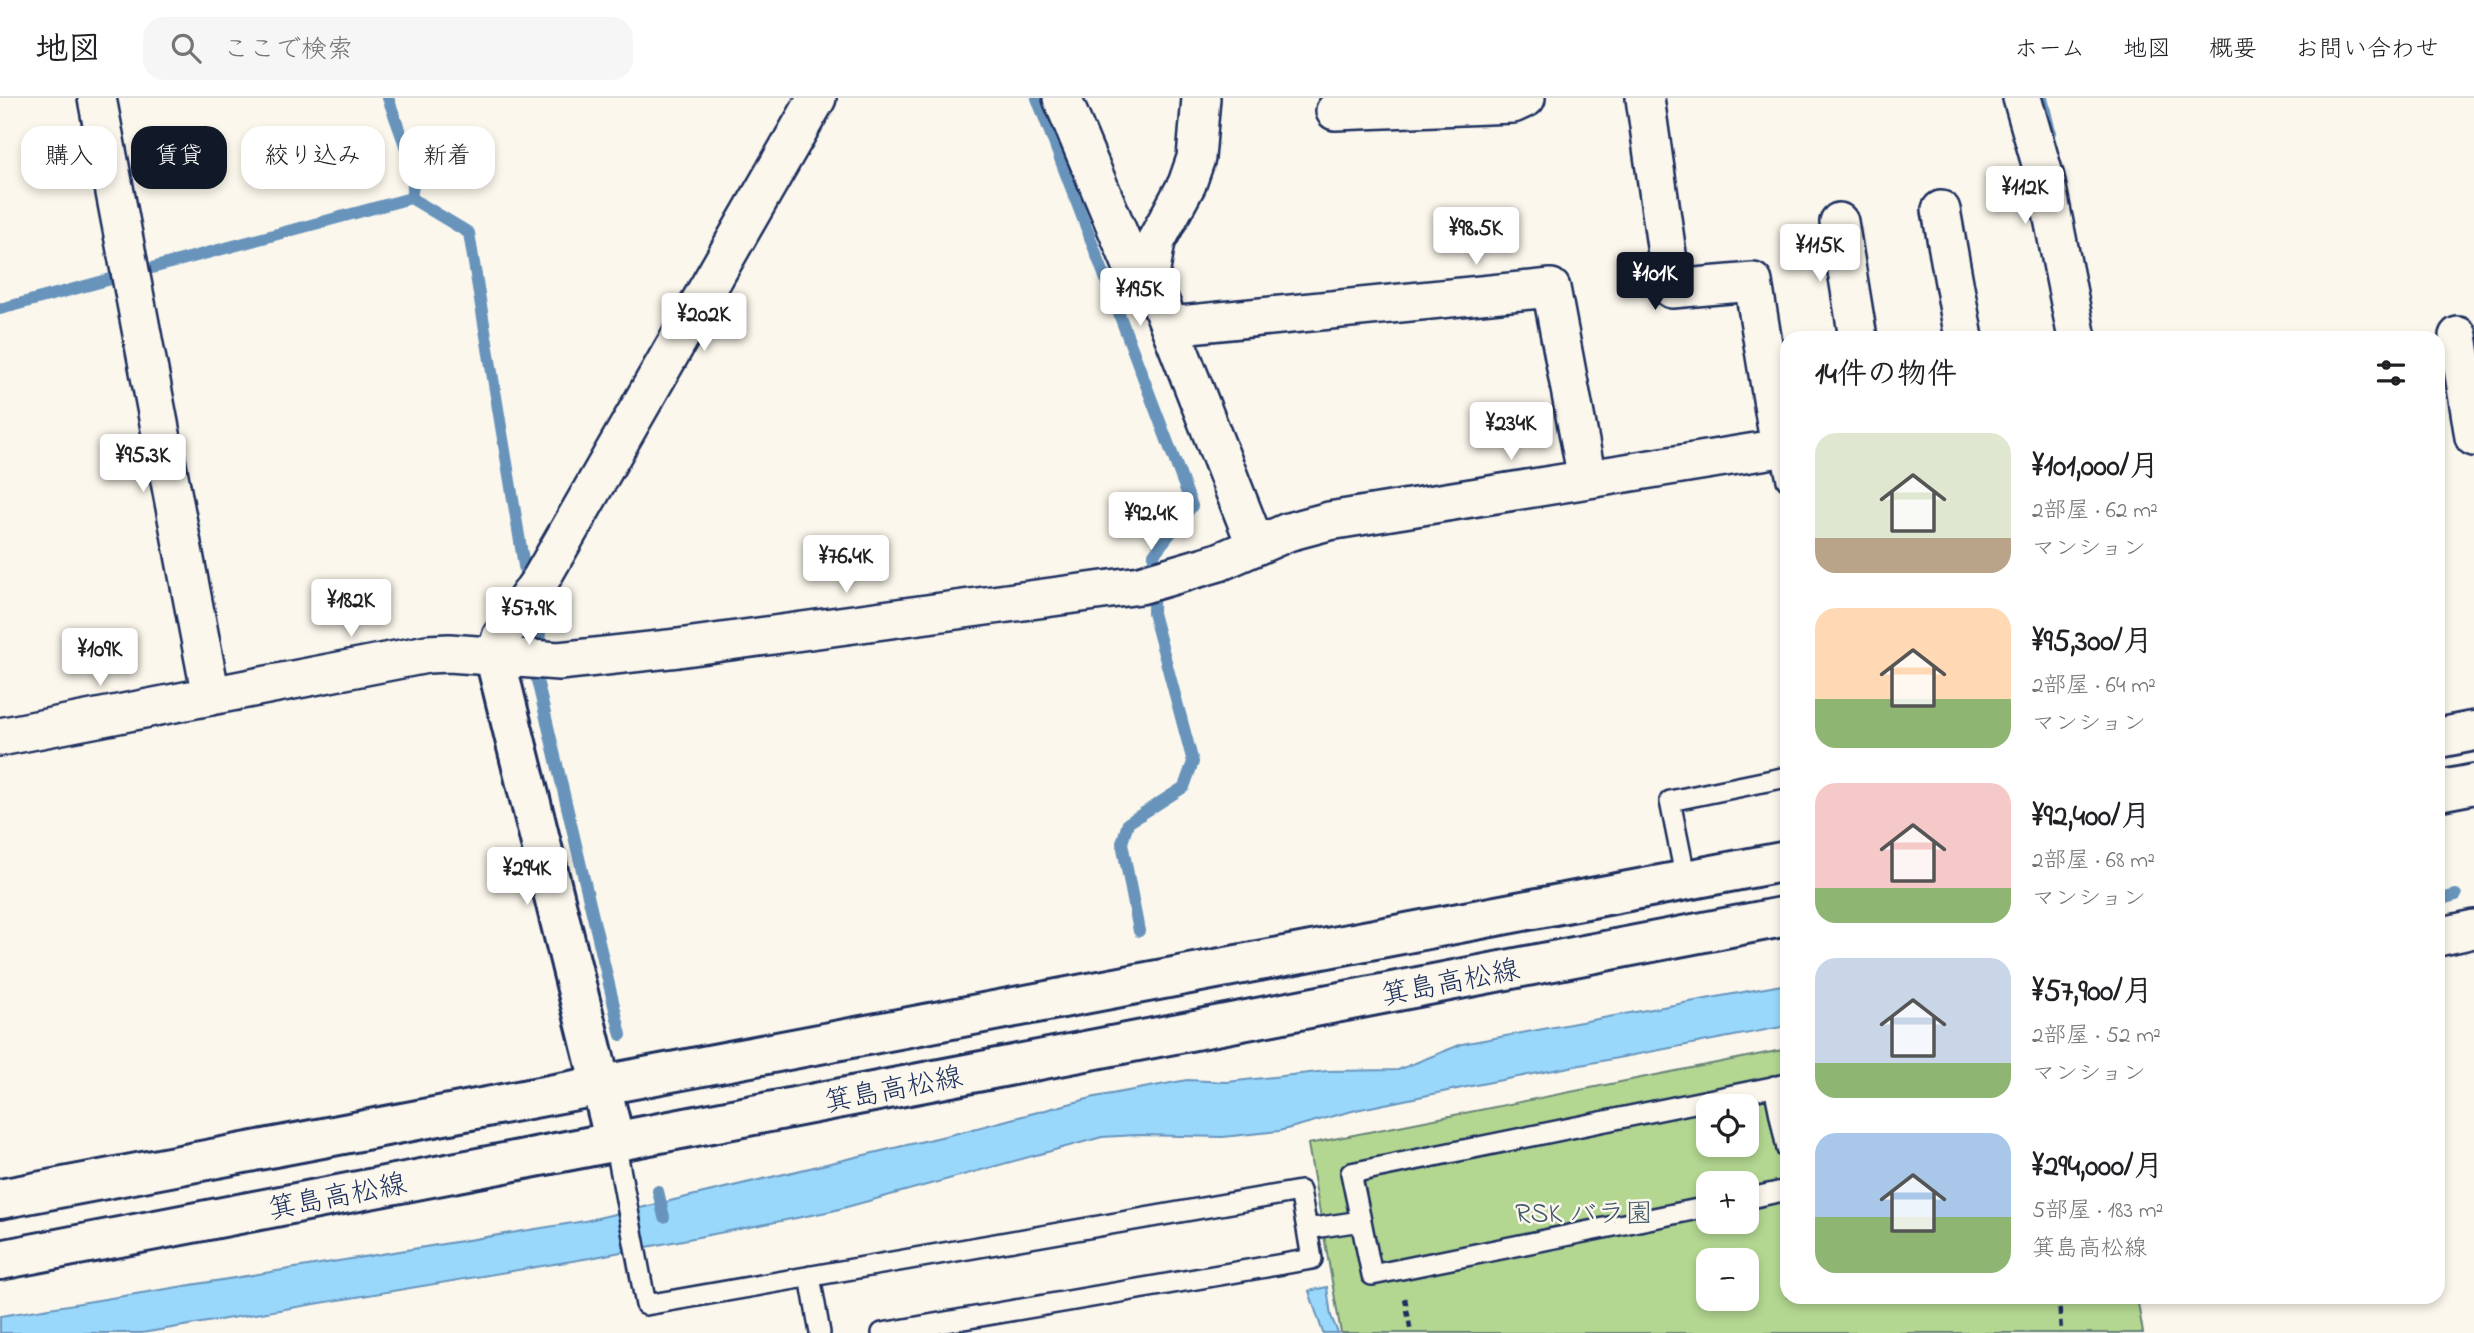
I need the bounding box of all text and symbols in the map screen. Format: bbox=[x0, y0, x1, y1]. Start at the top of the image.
search box bbox=[143, 17, 633, 80]
text: 地図 bbox=[35, 27, 101, 75]
icon: search bbox=[167, 29, 205, 67]
text: ここで検索 bbox=[223, 32, 353, 70]
text: ホーム bbox=[2014, 33, 2085, 68]
text: 地図 bbox=[2123, 33, 2171, 68]
text: 概要 bbox=[2209, 33, 2257, 68]
text: お問い合わせ bbox=[2295, 33, 2439, 68]
chip: 購入 bbox=[21, 126, 117, 189]
chip: 賃貸 bbox=[131, 126, 227, 189]
chip: 絞り込み bbox=[241, 126, 385, 189]
chip: 新着 bbox=[399, 126, 495, 189]
pin: ¥112K bbox=[1976, 166, 2074, 226]
text: ¥112K bbox=[2002, 172, 2048, 205]
pin: ¥98.5K bbox=[1419, 208, 1533, 267]
text: ¥98.5K bbox=[1449, 213, 1503, 246]
pin: ¥115K bbox=[1771, 225, 1869, 284]
text: ¥115K bbox=[1796, 230, 1844, 263]
pin: ¥101K bbox=[1606, 252, 1704, 312]
text: ¥101K bbox=[1633, 258, 1677, 291]
pin: ¥195K bbox=[1091, 268, 1189, 328]
text: ¥195K bbox=[1116, 274, 1164, 307]
pin: ¥202K bbox=[655, 294, 753, 353]
text: ¥202K bbox=[678, 299, 730, 332]
text: 14件の物件 bbox=[1815, 354, 1957, 398]
icon: filters bbox=[2372, 354, 2410, 392]
pin: ¥234K bbox=[1462, 402, 1560, 462]
text: ¥234K bbox=[1486, 408, 1536, 441]
pin: ¥95.3K bbox=[86, 434, 200, 494]
text: ¥95.3K bbox=[116, 440, 170, 473]
text: ¥101,000/月 bbox=[2032, 446, 2159, 490]
icon: home bbox=[1871, 461, 1955, 545]
pin: ¥92.4K bbox=[1094, 492, 1208, 552]
text: 2部屋 · 62 m² bbox=[2032, 495, 2158, 528]
text: ¥92.4K bbox=[1125, 498, 1177, 531]
text: マンション bbox=[2032, 533, 2146, 566]
pin: ¥76.4K bbox=[789, 536, 903, 595]
text: ¥76.4K bbox=[819, 541, 873, 574]
pin: ¥182K bbox=[302, 580, 400, 639]
text: ¥182K bbox=[327, 585, 375, 618]
pin: ¥57.9K bbox=[472, 588, 586, 647]
text: ¥57.9K bbox=[502, 593, 556, 626]
text: ¥95,300/月 bbox=[2032, 621, 2153, 665]
pin: ¥109K bbox=[51, 628, 149, 688]
text: ¥109K bbox=[78, 634, 122, 667]
icon: home bbox=[1871, 636, 1955, 720]
text: 2部屋 · 64 m² bbox=[2032, 670, 2156, 703]
text: マンション bbox=[2032, 708, 2146, 741]
text: ¥92,400/月 bbox=[2032, 796, 2150, 840]
icon: home bbox=[1871, 811, 1955, 895]
text: 2部屋 · 68 m² bbox=[2032, 845, 2155, 878]
pin: ¥294K bbox=[478, 848, 576, 907]
text: ¥294K bbox=[503, 853, 551, 886]
text: マンション bbox=[2032, 883, 2146, 916]
street label: 箕島高松線 bbox=[1378, 951, 1523, 1018]
text: ¥57,900/月 bbox=[2032, 971, 2153, 1015]
icon: home bbox=[1871, 986, 1955, 1070]
text: 2部屋 · 52 m² bbox=[2032, 1020, 2161, 1053]
street label: 箕島高松線 bbox=[821, 1058, 966, 1125]
text: マンション bbox=[2032, 1058, 2146, 1091]
map controls bbox=[1696, 1094, 1759, 1311]
button: locate bbox=[1696, 1094, 1759, 1157]
text: ¥294,000/月 bbox=[2032, 1146, 2163, 1190]
icon: home bbox=[1871, 1161, 1955, 1245]
street label: 箕島高松線 bbox=[265, 1165, 410, 1232]
button: + bbox=[1696, 1171, 1759, 1234]
park label: RSK バラ園 bbox=[1515, 1195, 1653, 1236]
text: 5部屋 · 183 m² bbox=[2032, 1195, 2163, 1228]
text: 箕島高松線 bbox=[2032, 1233, 2147, 1266]
button: − bbox=[1696, 1248, 1759, 1311]

